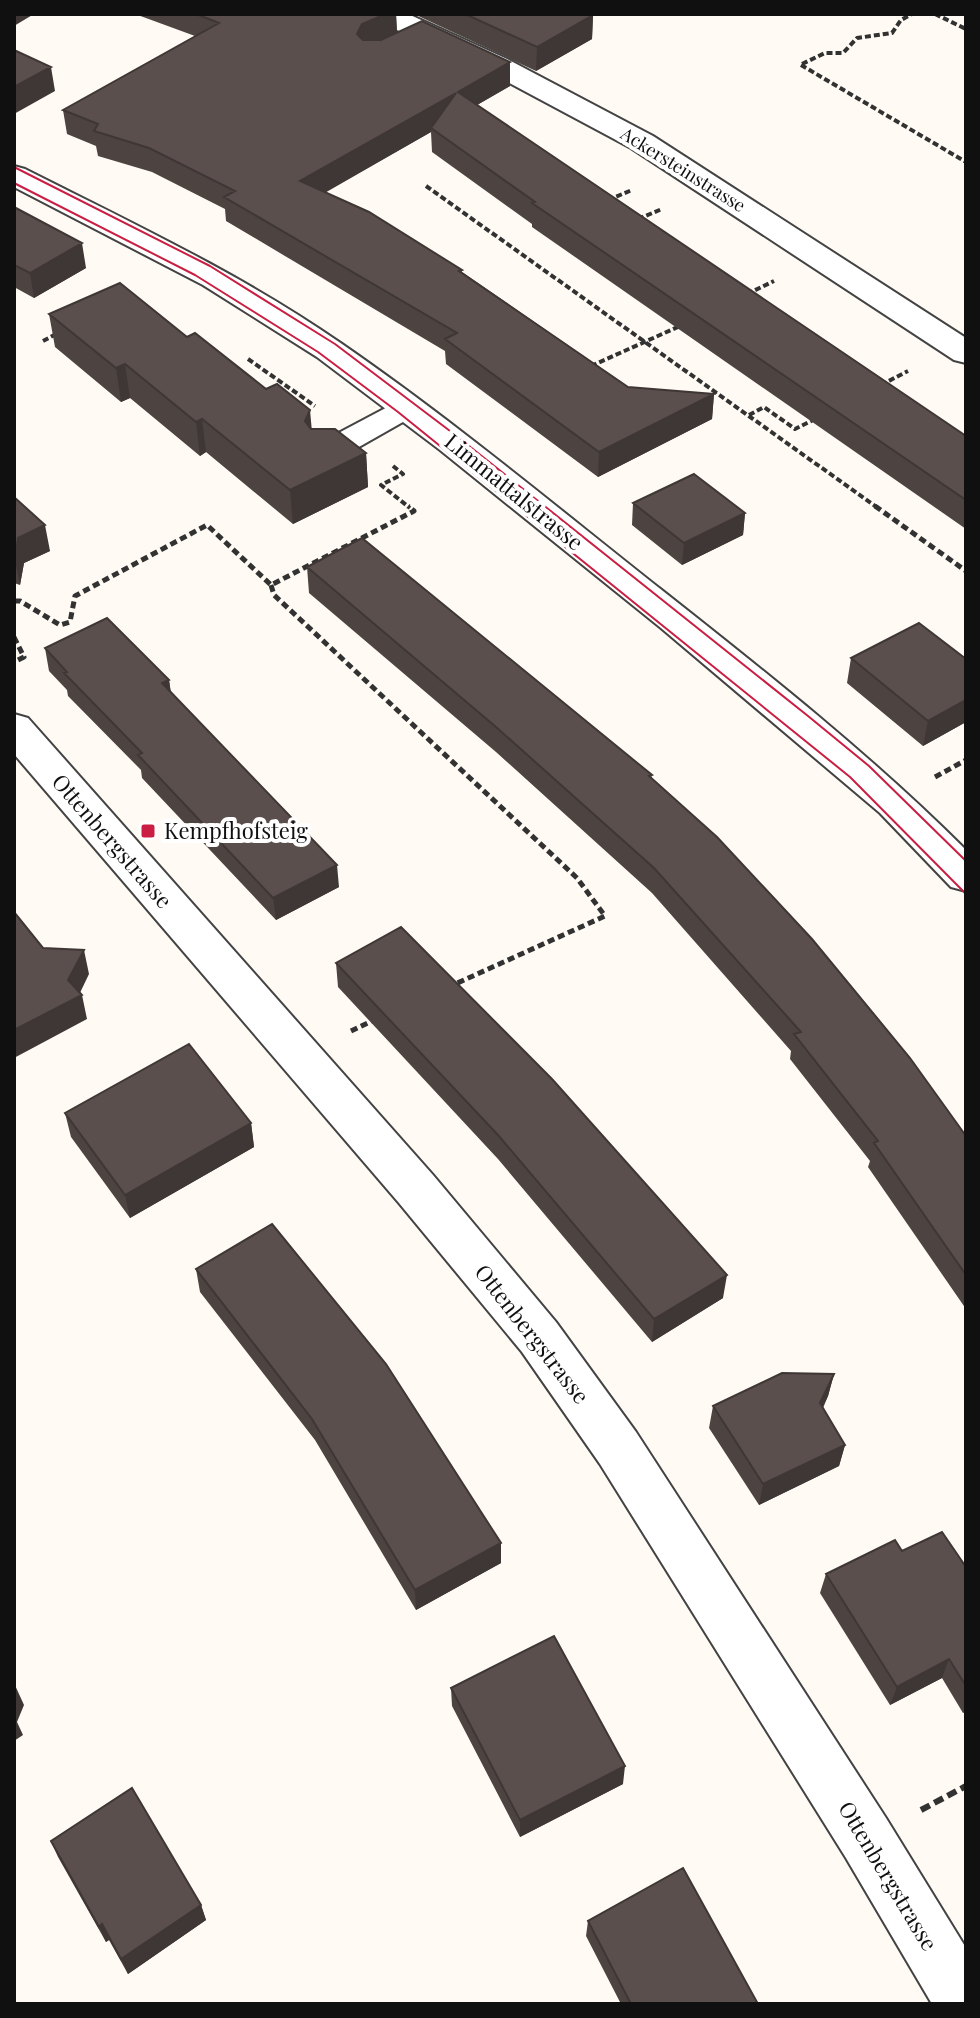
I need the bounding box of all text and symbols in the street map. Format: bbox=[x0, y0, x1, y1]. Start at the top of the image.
street label: Ackersteinstrasse bbox=[616, 121, 750, 217]
street label: Limmattalstrasse bbox=[439, 426, 590, 557]
street label: Ottenbergstrasse bbox=[46, 767, 180, 914]
place label: Kempfhofsteig bbox=[164, 815, 308, 845]
marker: Kempfhofsteig bbox=[139, 822, 157, 840]
street label: Ottenbergstrasse bbox=[469, 1257, 597, 1409]
street label: Ottenbergstrasse bbox=[832, 1795, 945, 1956]

